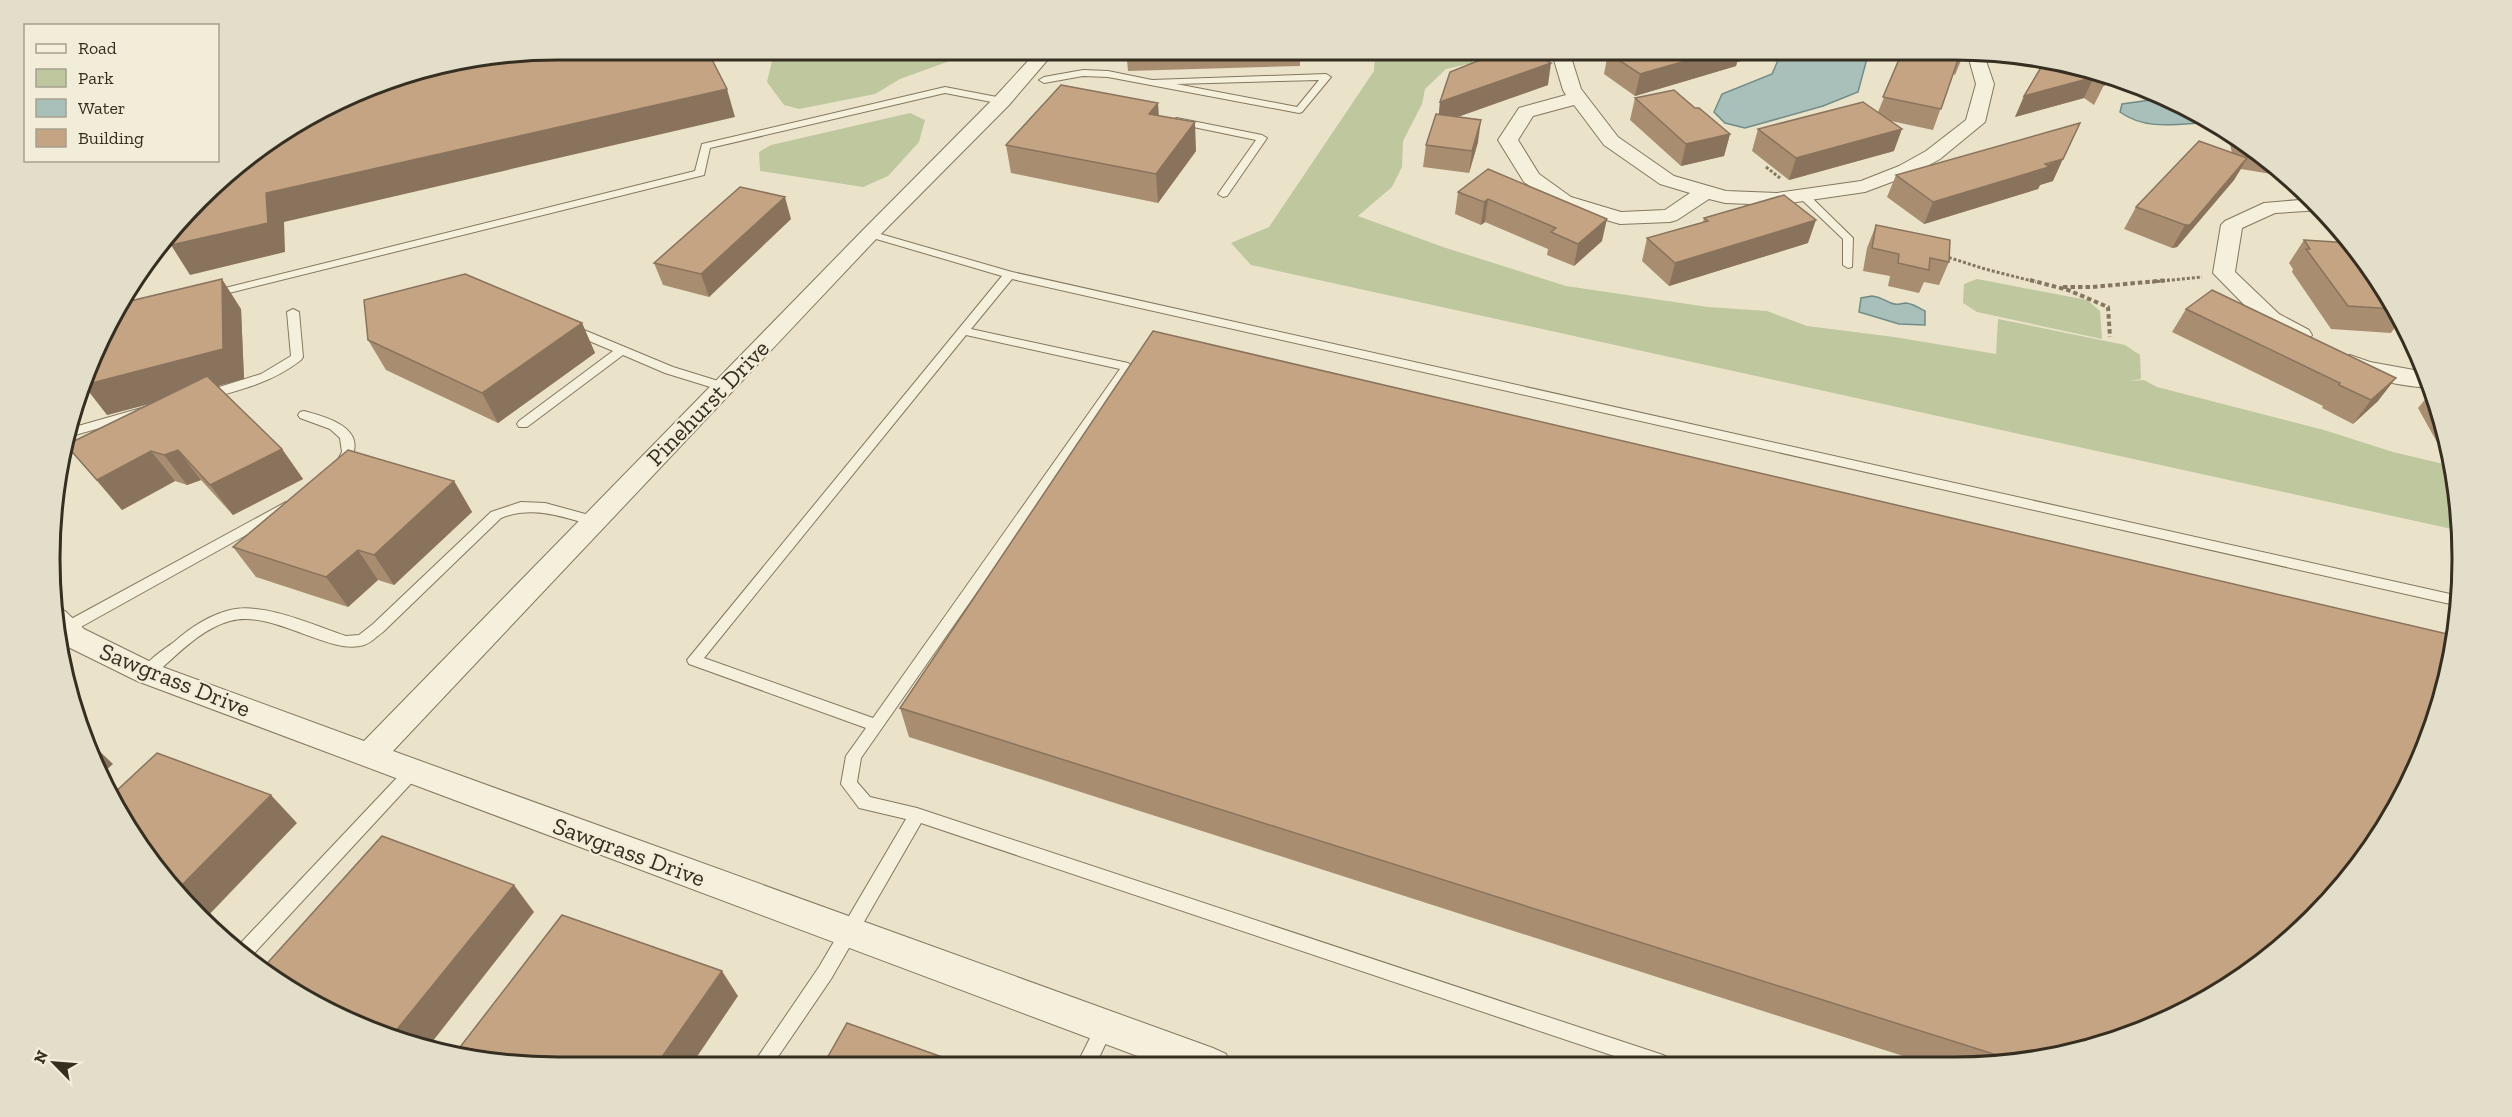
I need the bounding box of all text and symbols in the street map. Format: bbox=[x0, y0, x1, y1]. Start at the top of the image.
legend bbox=[24, 24, 219, 162]
text: Road bbox=[78, 37, 117, 59]
text: Park bbox=[78, 67, 114, 89]
text: Water bbox=[78, 97, 125, 119]
text: Building bbox=[78, 127, 144, 149]
street label: Pinehurst Drive bbox=[640, 334, 775, 472]
street label: Sawgrass Drive bbox=[96, 636, 255, 723]
street label: Sawgrass Drive bbox=[549, 811, 709, 892]
north arrow bbox=[24, 1033, 84, 1093]
text: N bbox=[30, 1047, 52, 1066]

